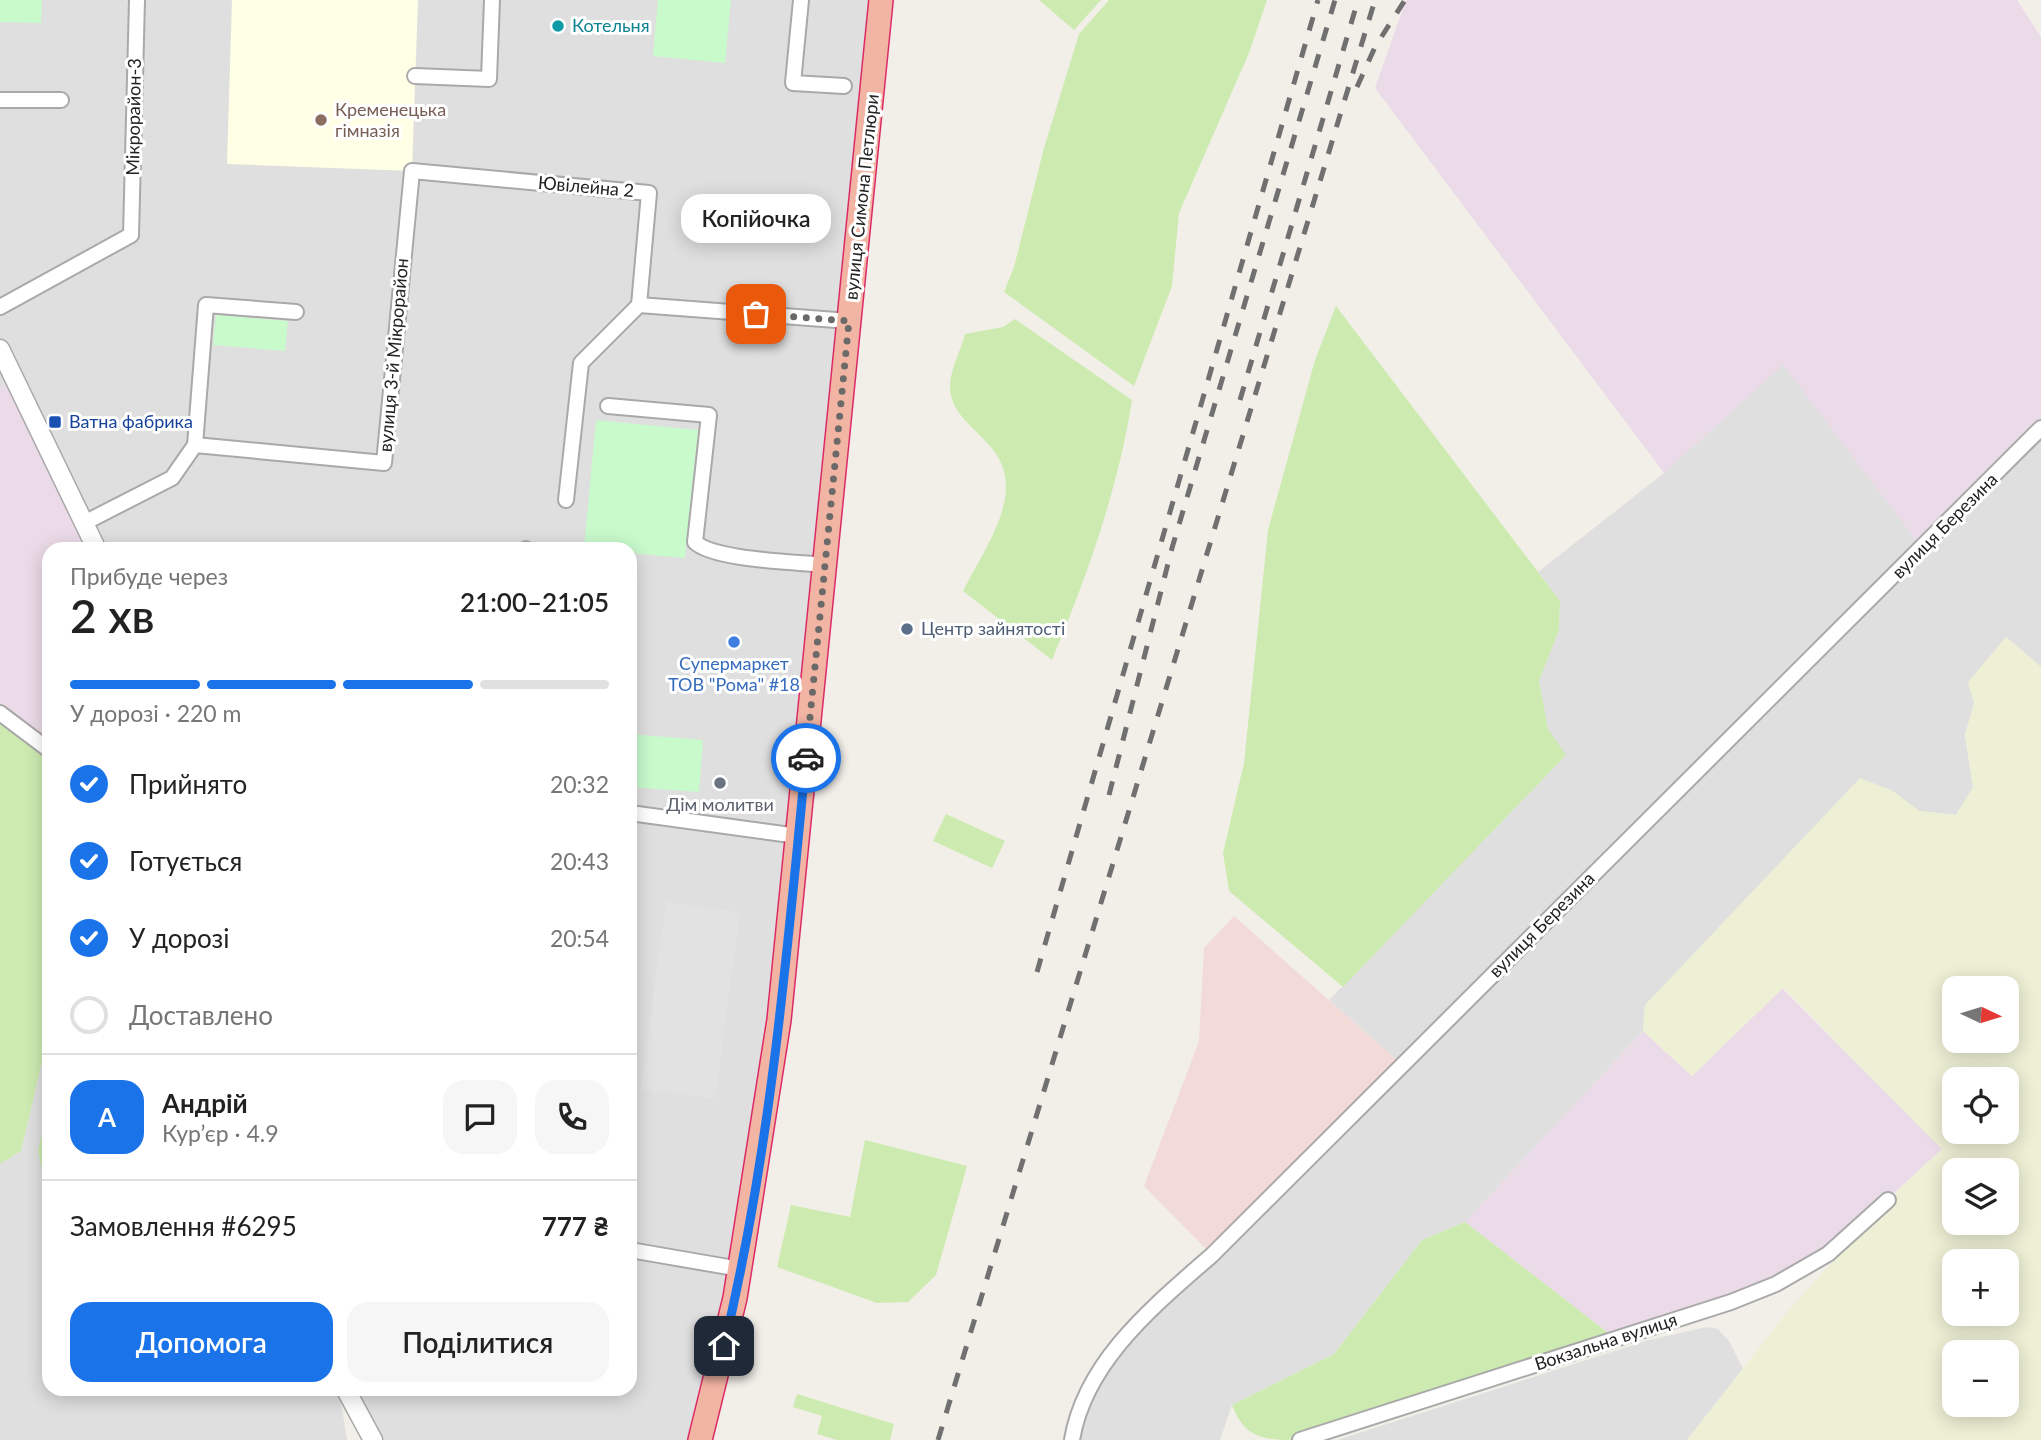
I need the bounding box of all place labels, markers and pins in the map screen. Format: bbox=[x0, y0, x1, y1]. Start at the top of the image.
place label: Котельня bbox=[572, 14, 650, 36]
marker: Котельня bbox=[550, 18, 566, 34]
place label: Кременецька гімназія bbox=[335, 98, 446, 141]
marker: Кременецька гімназія bbox=[313, 112, 329, 128]
callout: Копійочка bbox=[681, 195, 831, 244]
pin bbox=[726, 284, 786, 344]
place label: Ватна фабрика bbox=[69, 410, 193, 432]
marker: Ватна фабрика bbox=[47, 414, 63, 430]
place label: Центр зайнятості bbox=[921, 617, 1065, 639]
marker: Центр зайнятості bbox=[899, 621, 915, 637]
marker: Супермаркет ТОВ "Рома" #18 bbox=[726, 634, 742, 650]
place label: Супермаркет ТОВ "Рома" #18 bbox=[668, 652, 800, 695]
marker: Дім молитви bbox=[712, 775, 728, 791]
place label: Дім молитви bbox=[666, 793, 774, 815]
pin bbox=[694, 1316, 754, 1376]

